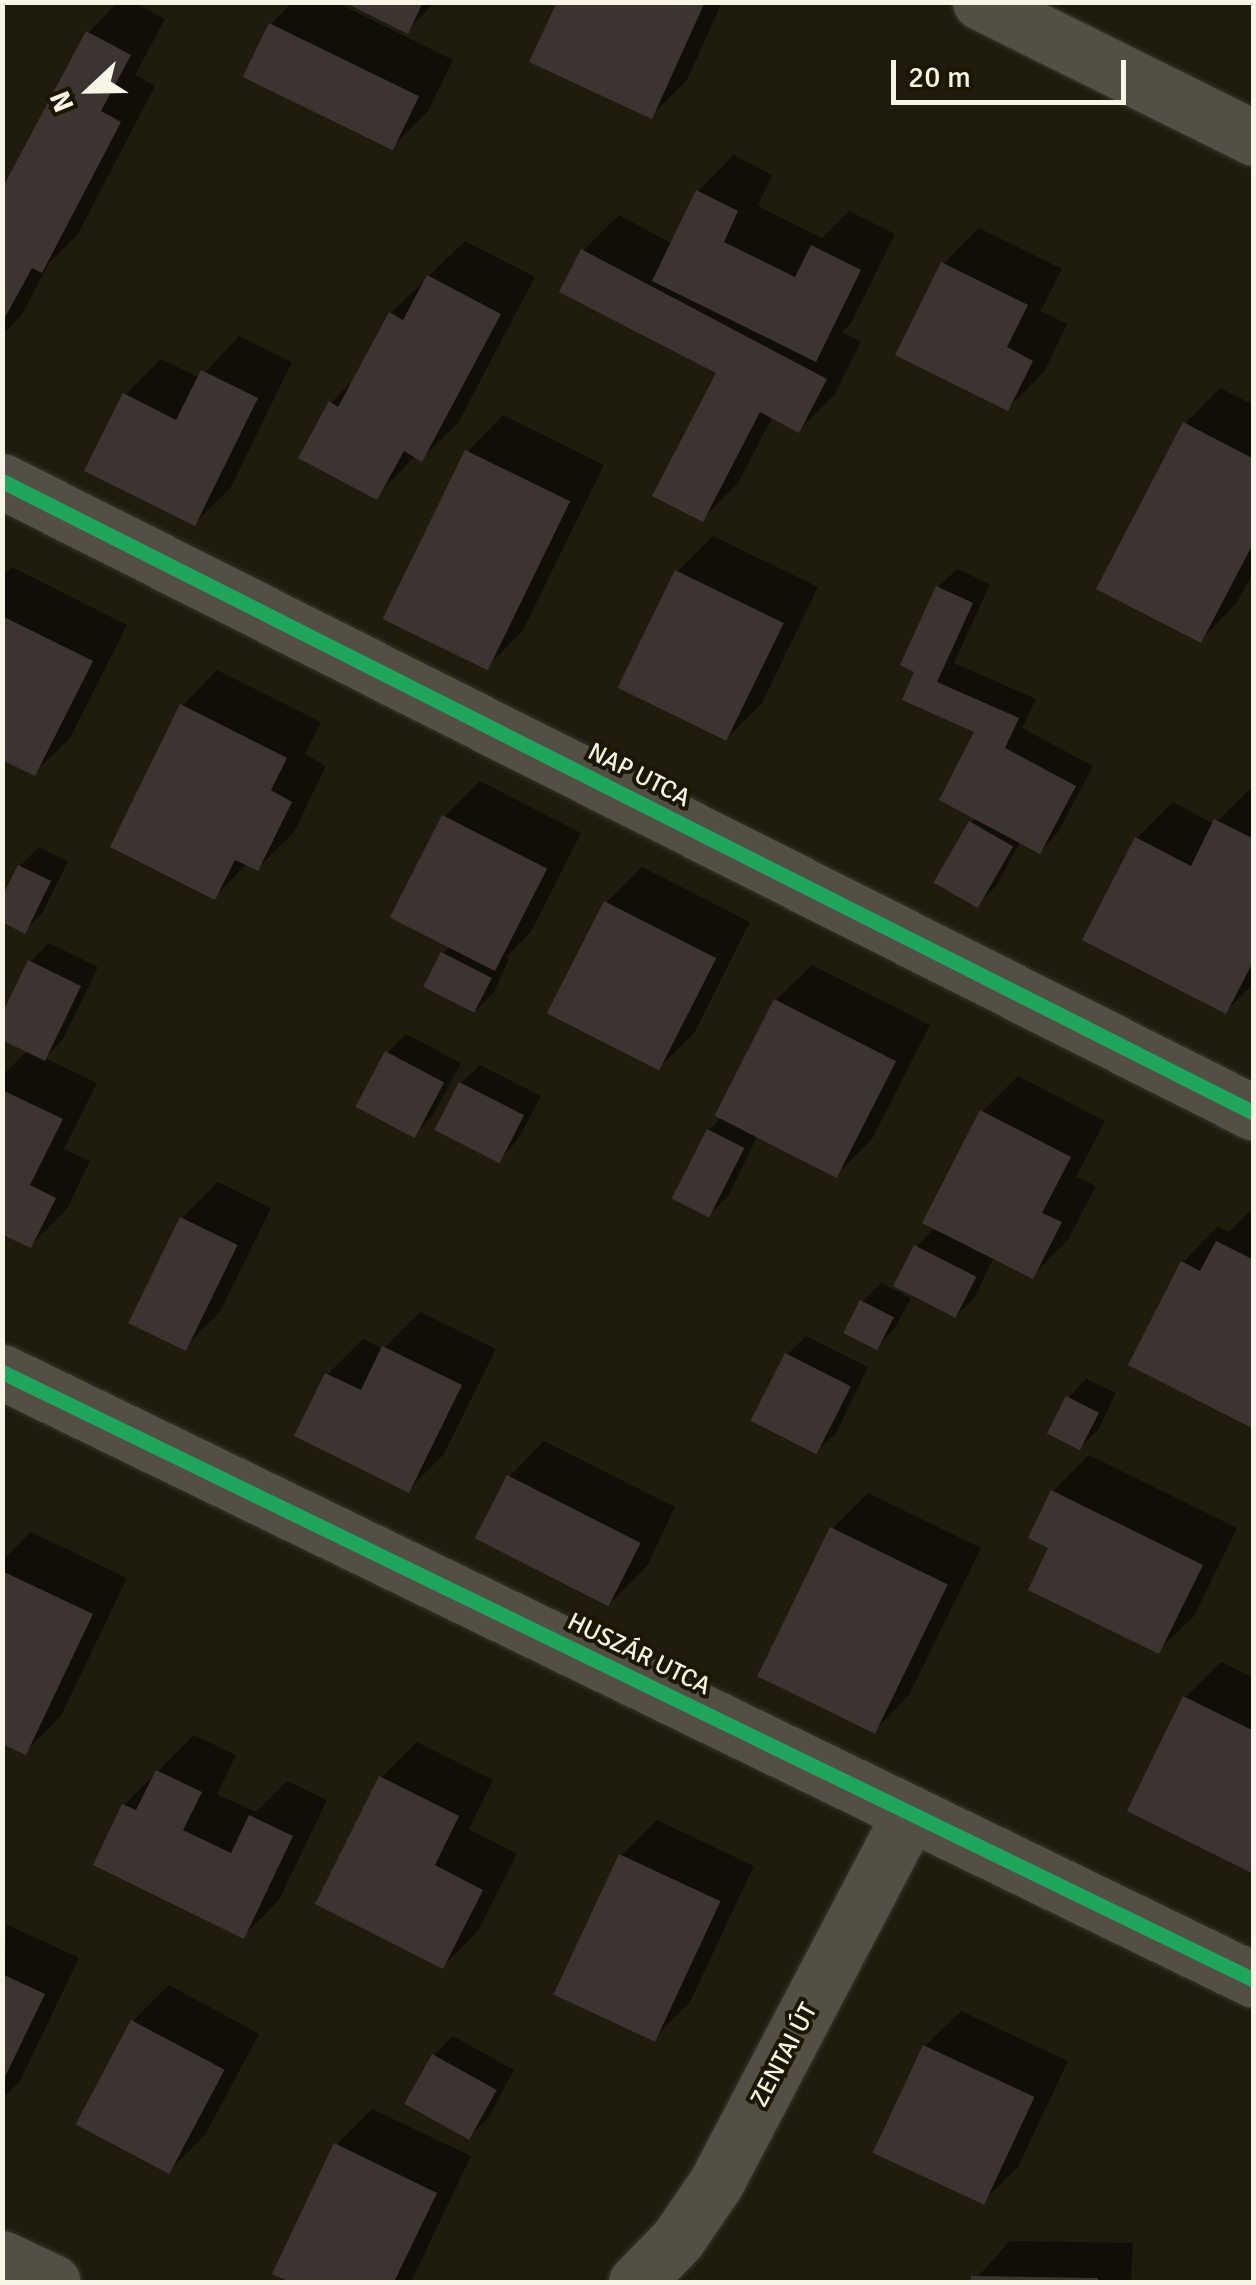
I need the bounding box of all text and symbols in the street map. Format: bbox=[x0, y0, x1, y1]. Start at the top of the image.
north arrow bbox=[40, 40, 140, 140]
scale bar bbox=[896, 40, 1131, 102]
text: 20 m bbox=[908, 59, 971, 96]
text: N bbox=[43, 86, 82, 117]
street label: NAP UTCA bbox=[583, 737, 695, 813]
street label: HUSZÁR UTCA bbox=[562, 1606, 716, 1702]
street label: ZENTAI ÚT bbox=[744, 1998, 824, 2112]

